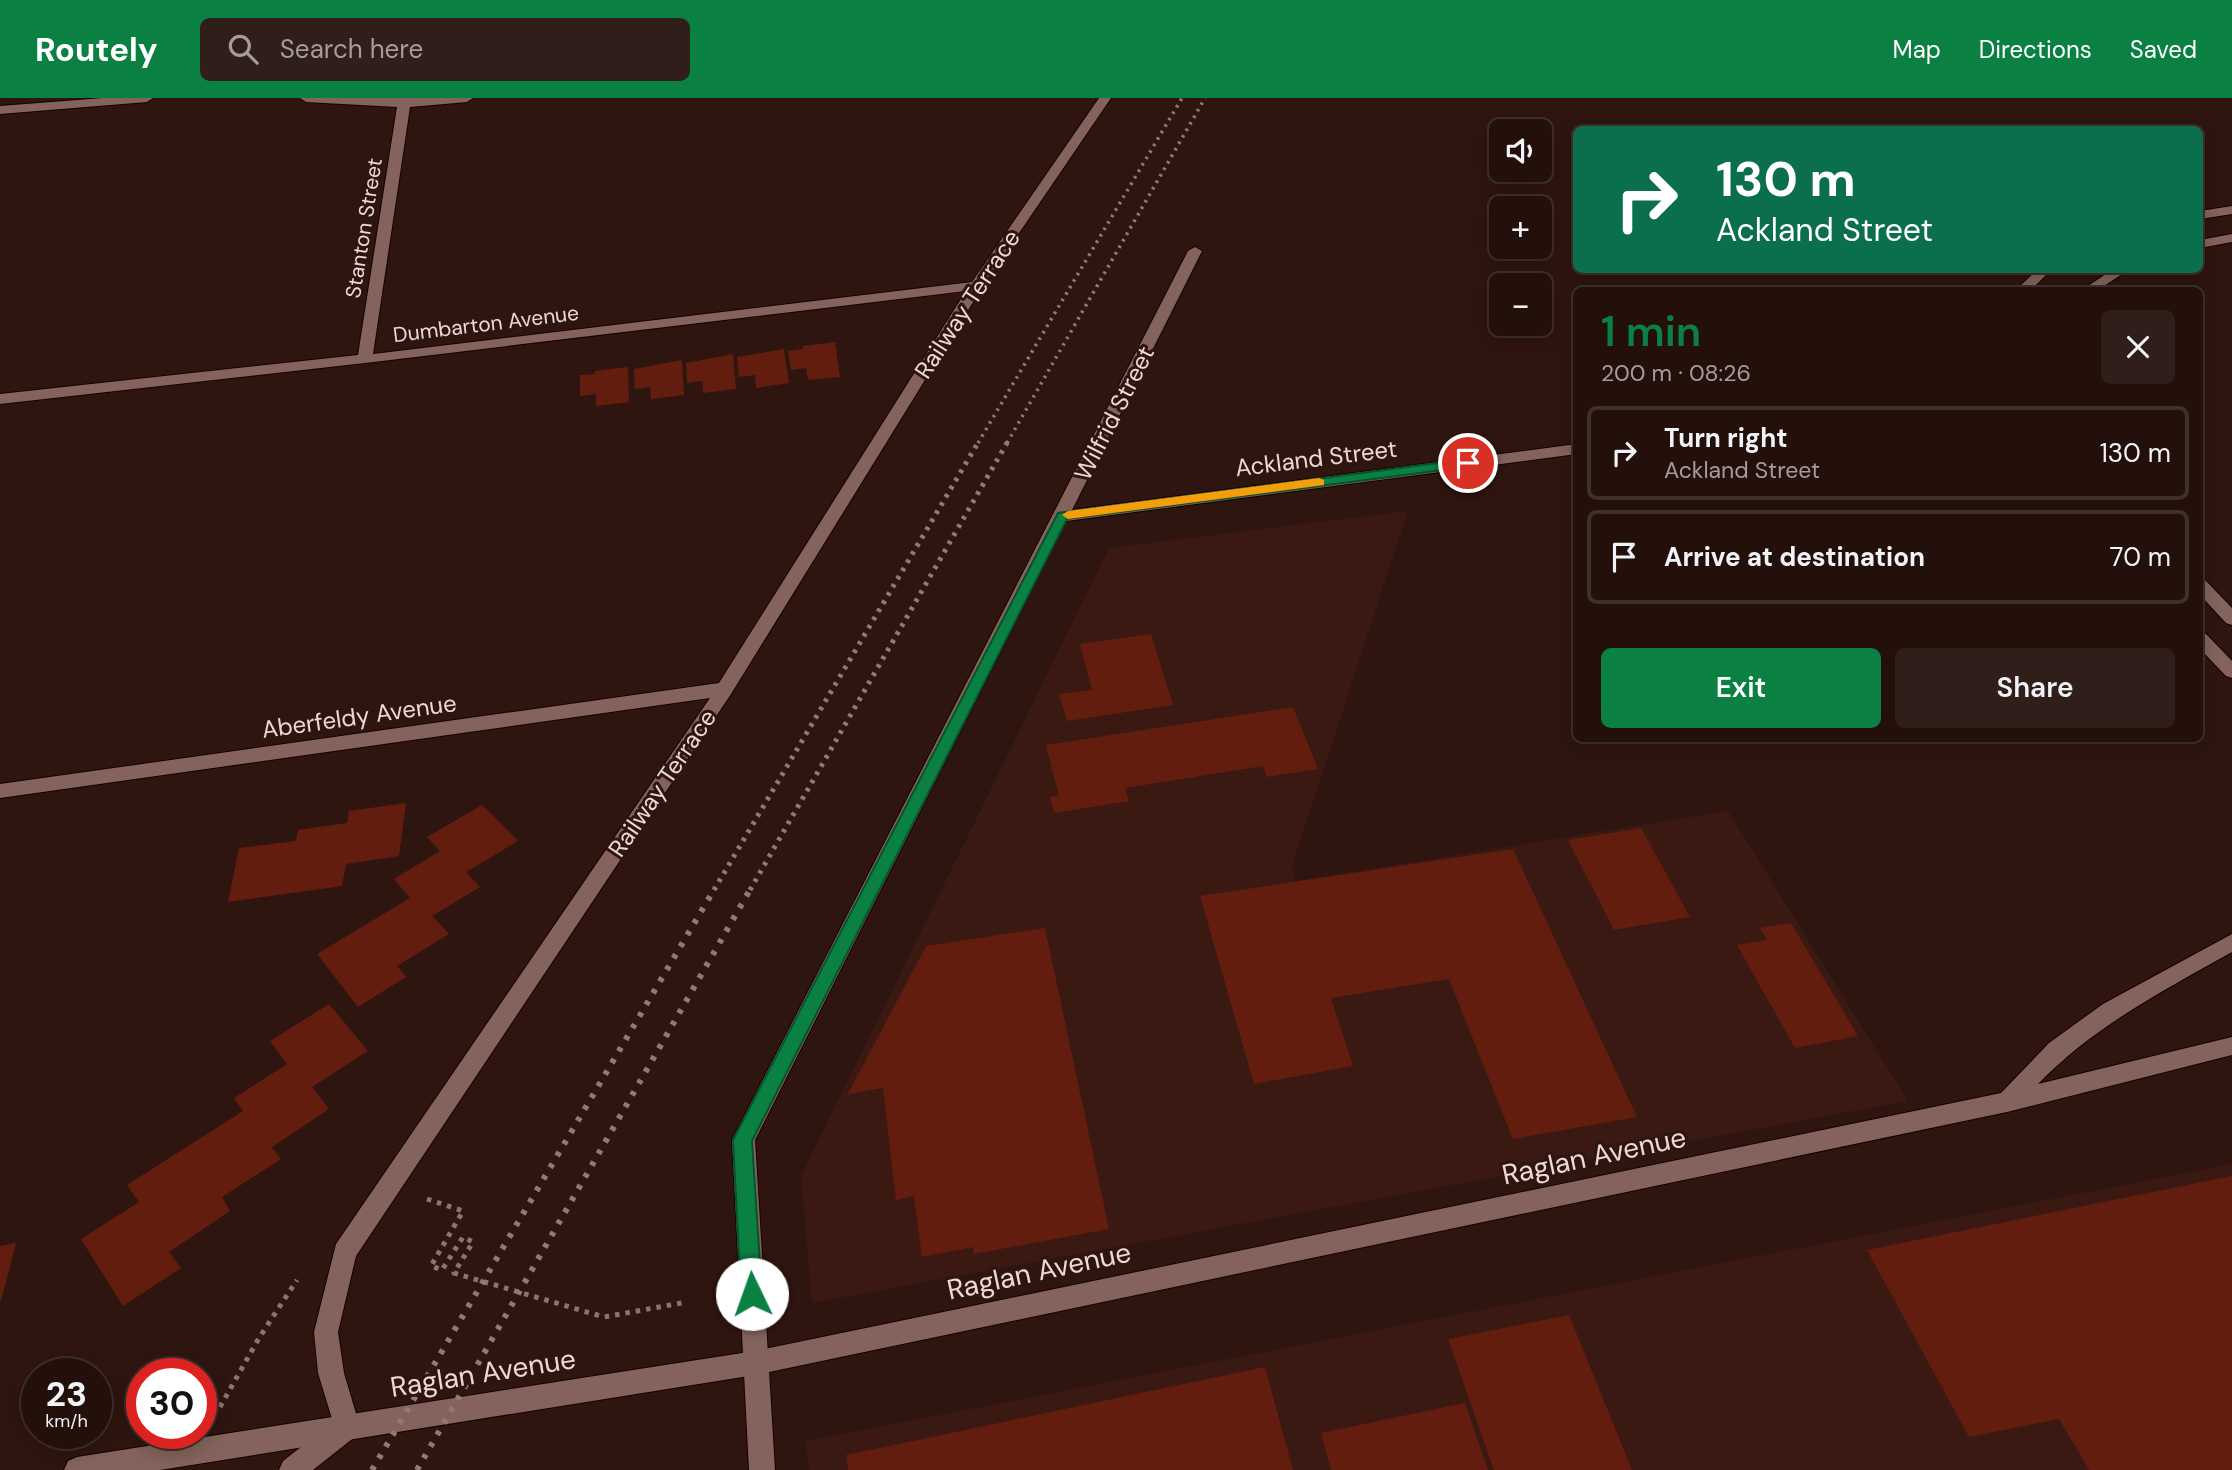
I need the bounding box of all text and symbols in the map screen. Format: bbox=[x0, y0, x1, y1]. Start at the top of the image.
search box bbox=[200, 18, 690, 81]
text: Routely bbox=[35, 28, 158, 71]
icon: search bbox=[224, 30, 262, 68]
text: Search here bbox=[280, 32, 423, 66]
text: Map bbox=[1893, 34, 1941, 65]
text: Directions bbox=[1979, 34, 2092, 65]
text: Saved bbox=[2130, 34, 2197, 65]
map controls bbox=[1489, 119, 1552, 336]
button: sound bbox=[1489, 119, 1552, 182]
text: 130 m bbox=[1716, 147, 1856, 211]
icon: right bbox=[1601, 154, 1692, 245]
street label: Stanton Street bbox=[339, 156, 389, 300]
button: + bbox=[1489, 196, 1552, 259]
text: Ackland Street bbox=[1716, 209, 1933, 251]
street label: Railway Terrace bbox=[907, 224, 1027, 384]
button: − bbox=[1489, 273, 1552, 336]
street label: Dumbarton Avenue bbox=[392, 299, 581, 349]
text: 1 min bbox=[1601, 304, 1701, 359]
button: close bbox=[2101, 310, 2175, 384]
street label: Wilfrid Street bbox=[1067, 341, 1161, 485]
text: 200 m · 08:26 bbox=[1601, 358, 1751, 388]
text: Turn right bbox=[1664, 421, 1788, 455]
street label: Ackland Street bbox=[1233, 433, 1399, 483]
pin bbox=[1438, 433, 1498, 493]
icon: right bbox=[1605, 434, 1643, 472]
text: 130 m bbox=[2100, 436, 2171, 470]
icon: arrive bbox=[1449, 444, 1487, 482]
text: Ackland Street bbox=[1664, 455, 1820, 485]
icon: arrive bbox=[1605, 538, 1643, 576]
text: Arrive at destination bbox=[1664, 540, 1925, 574]
text: 70 m bbox=[2110, 540, 2171, 574]
button: Exit bbox=[1601, 648, 1881, 728]
button: Share bbox=[1895, 648, 2175, 728]
street label: Aberfeldy Avenue bbox=[260, 687, 458, 745]
street label: Railway Terrace bbox=[601, 703, 723, 863]
street label: Raglan Avenue bbox=[1499, 1118, 1689, 1194]
street label: Raglan Avenue bbox=[944, 1233, 1134, 1309]
position arrow bbox=[715, 1257, 789, 1331]
street label: Raglan Avenue bbox=[388, 1340, 578, 1406]
speed limit sign: 30 bbox=[126, 1358, 217, 1449]
text: 23 bbox=[46, 1371, 87, 1417]
text: km/h bbox=[45, 1409, 88, 1433]

